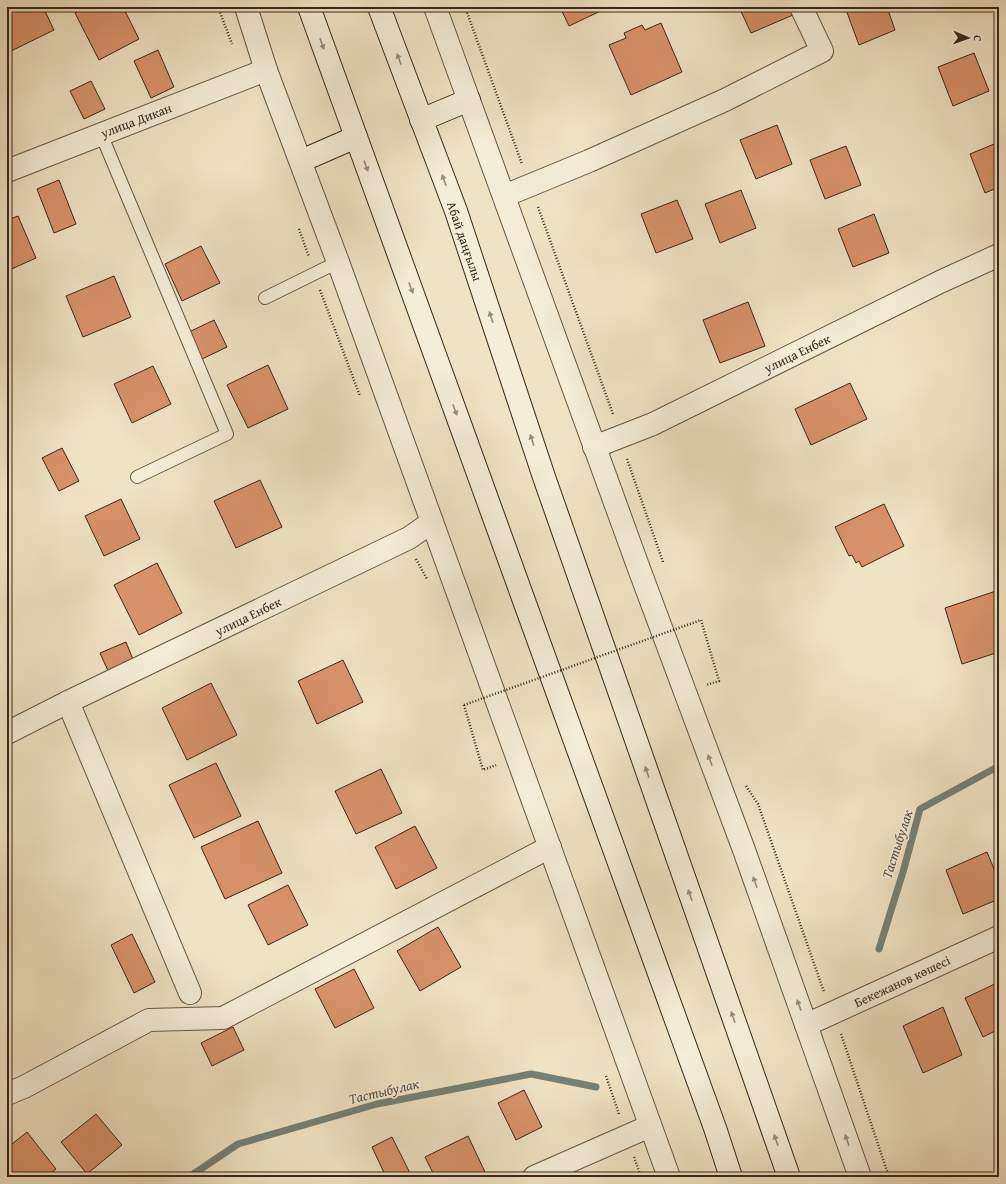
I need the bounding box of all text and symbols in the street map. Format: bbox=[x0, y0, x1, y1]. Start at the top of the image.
north arrow bbox=[948, 18, 988, 58]
text: С bbox=[970, 35, 986, 42]
one-way arrow bbox=[320, 38, 326, 50]
one-way arrow bbox=[395, 52, 401, 64]
street label: улица Дикан bbox=[97, 98, 175, 143]
one-way arrow bbox=[364, 160, 370, 172]
one-way arrow bbox=[441, 174, 447, 186]
street label: Абай даңғылы bbox=[442, 199, 487, 284]
one-way arrow bbox=[408, 283, 414, 295]
one-way arrow bbox=[488, 310, 494, 322]
street label: улица Енбек bbox=[760, 329, 834, 378]
one-way arrow bbox=[452, 405, 458, 417]
one-way arrow bbox=[529, 434, 535, 446]
street label: улица Енбек bbox=[211, 592, 285, 641]
one-way arrow bbox=[707, 754, 713, 766]
one-way arrow bbox=[644, 766, 650, 778]
water label: Тастыбулак bbox=[876, 807, 918, 881]
one-way arrow bbox=[752, 876, 758, 888]
one-way arrow bbox=[687, 888, 693, 900]
street label: Бекежанов көшесі bbox=[851, 951, 954, 1012]
one-way arrow bbox=[796, 998, 802, 1010]
one-way arrow bbox=[730, 1011, 736, 1023]
water label: Тастыбулак bbox=[347, 1073, 421, 1109]
one-way arrow bbox=[772, 1134, 778, 1146]
one-way arrow bbox=[844, 1134, 850, 1146]

